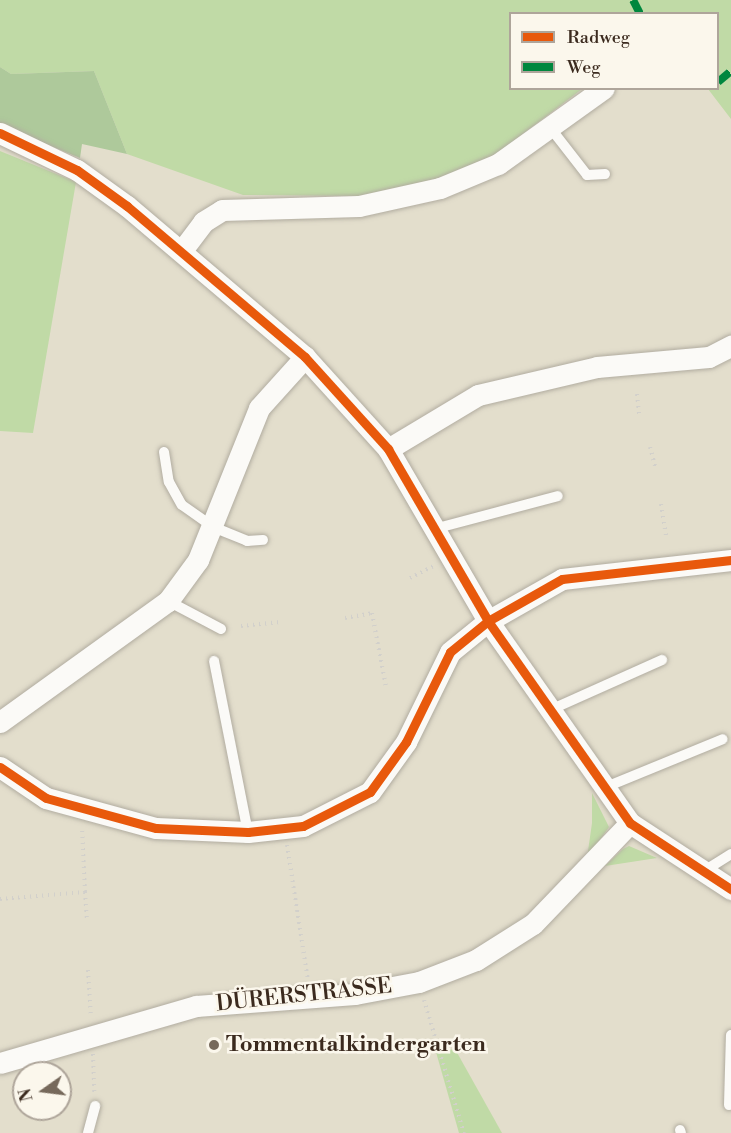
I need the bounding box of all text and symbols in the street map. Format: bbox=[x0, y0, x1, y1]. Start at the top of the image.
legend bbox=[509, 12, 719, 90]
text: Radweg bbox=[567, 26, 630, 49]
text: Weg bbox=[567, 56, 601, 79]
street label: DÜRERSTRASSE bbox=[215, 973, 393, 1017]
place label: Tommentalkindergarten bbox=[226, 1032, 486, 1058]
marker: Tommentalkindergarten bbox=[207, 1038, 221, 1052]
north arrow bbox=[12, 1061, 72, 1121]
text: N bbox=[15, 1086, 38, 1103]

